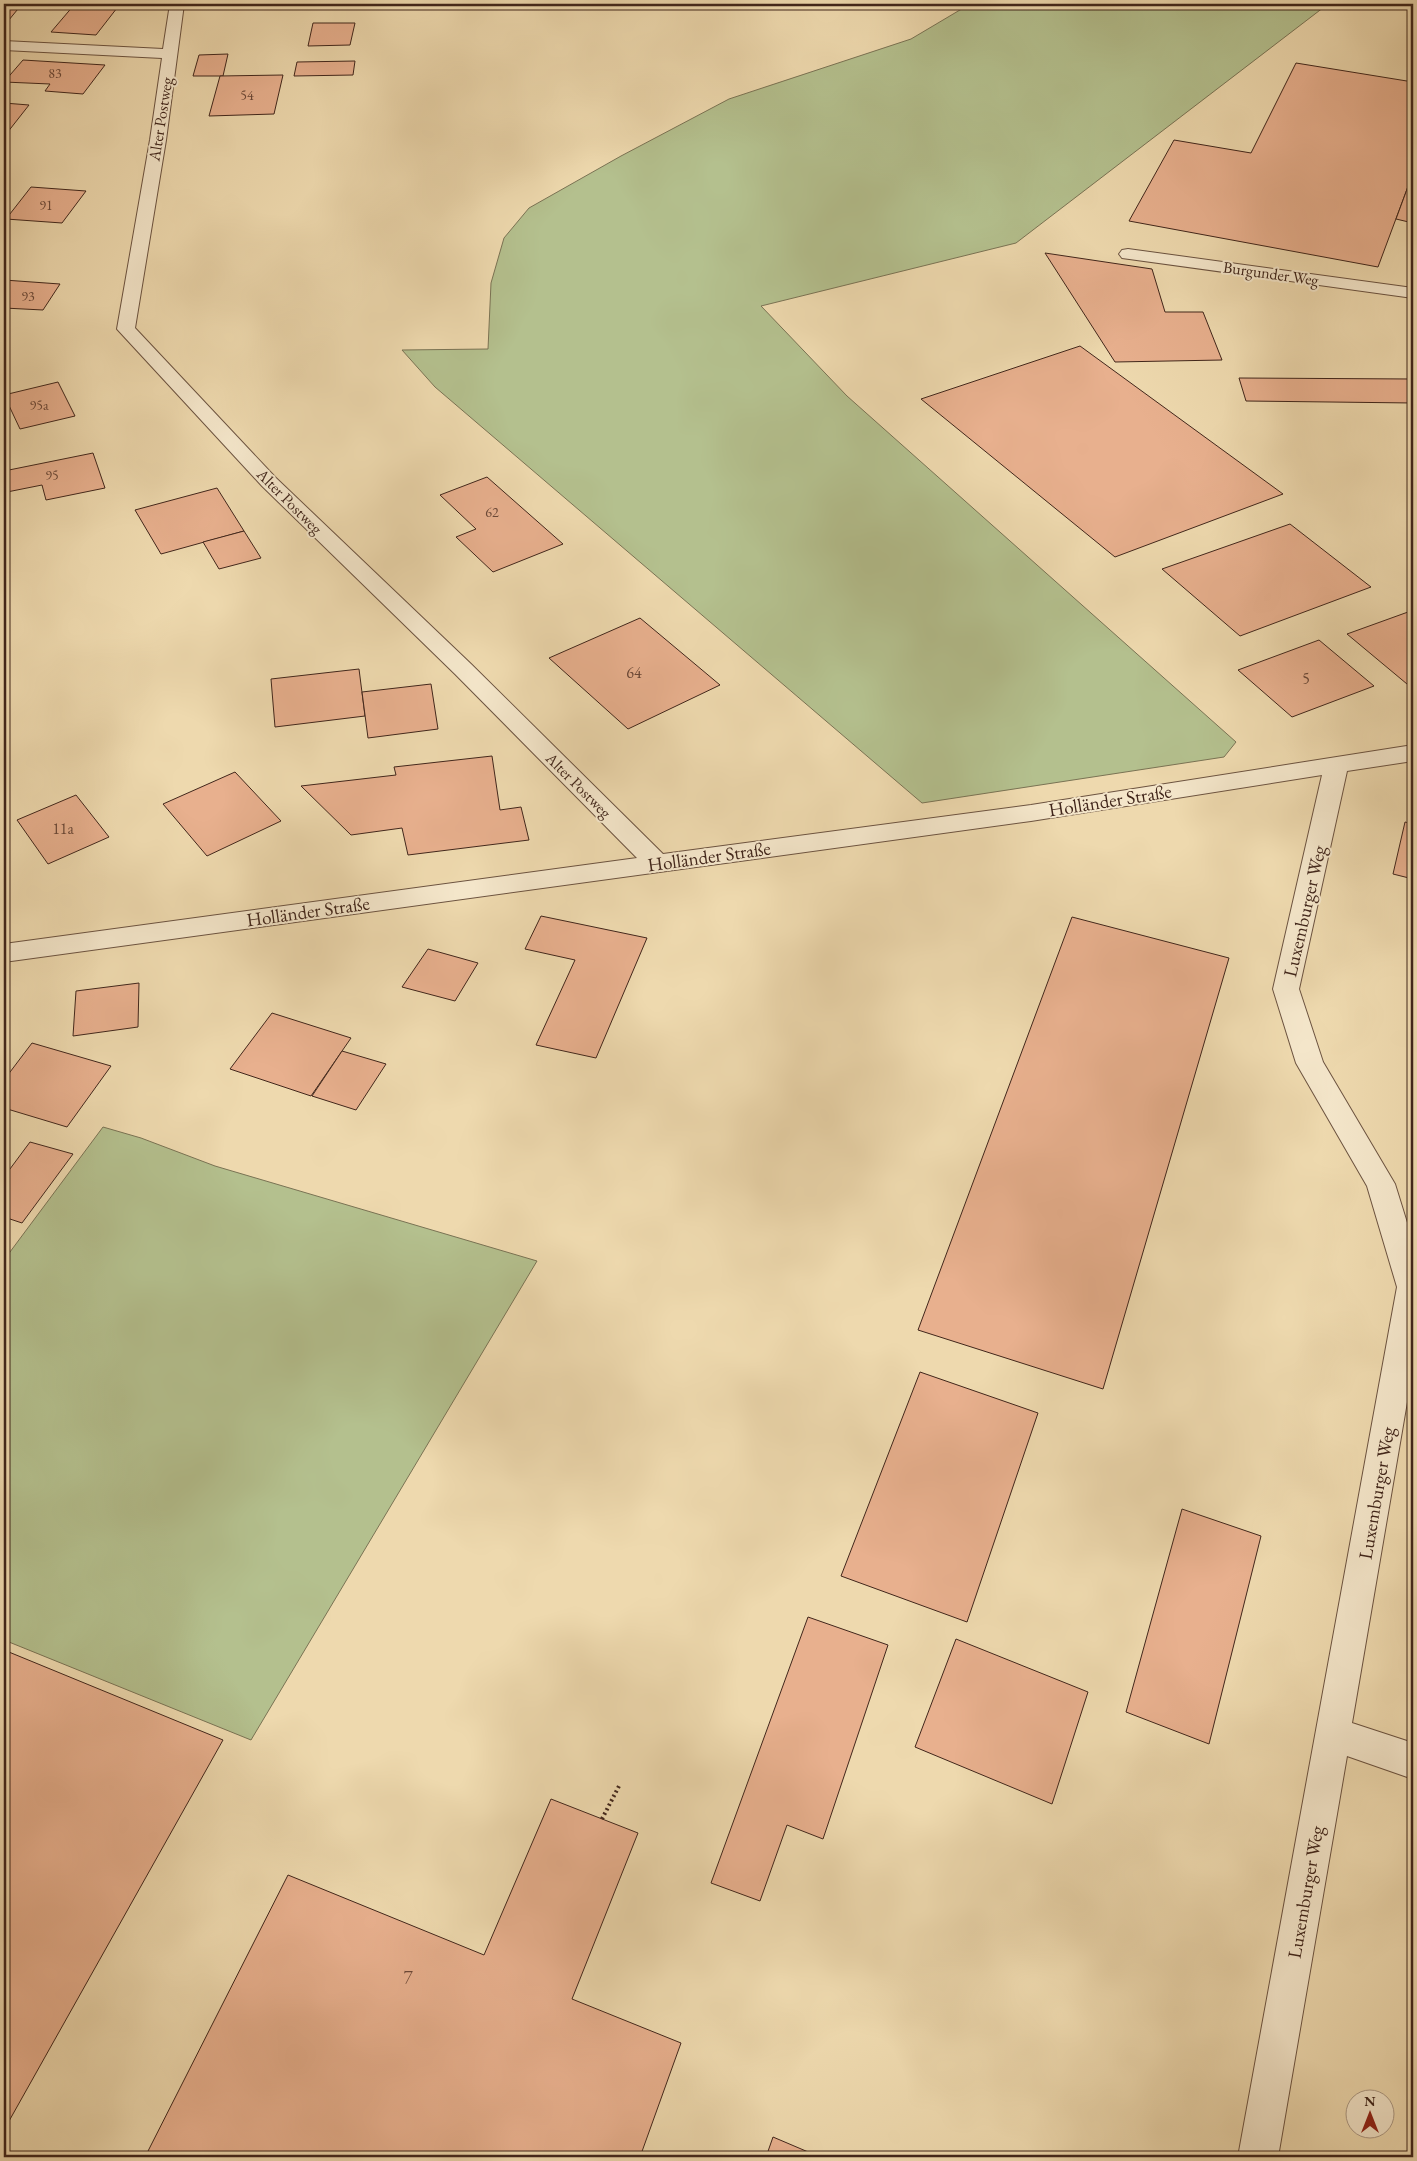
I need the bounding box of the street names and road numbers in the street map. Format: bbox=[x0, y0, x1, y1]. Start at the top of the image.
street label: Alter Postweg bbox=[143, 75, 178, 164]
street label: Burgunder Weg bbox=[1222, 256, 1321, 291]
street label: Alter Postweg bbox=[252, 463, 328, 539]
street label: Alter Postweg bbox=[541, 747, 617, 823]
street label: Holländer Straße bbox=[1047, 778, 1173, 823]
street label: Holländer Straße bbox=[646, 835, 772, 878]
street label: Luxemburger Weg bbox=[1277, 842, 1332, 979]
street label: Holländer Straße bbox=[245, 890, 371, 933]
street label: Luxemburger Weg bbox=[1353, 1424, 1401, 1561]
street label: Luxemburger Weg bbox=[1282, 1823, 1330, 1960]

